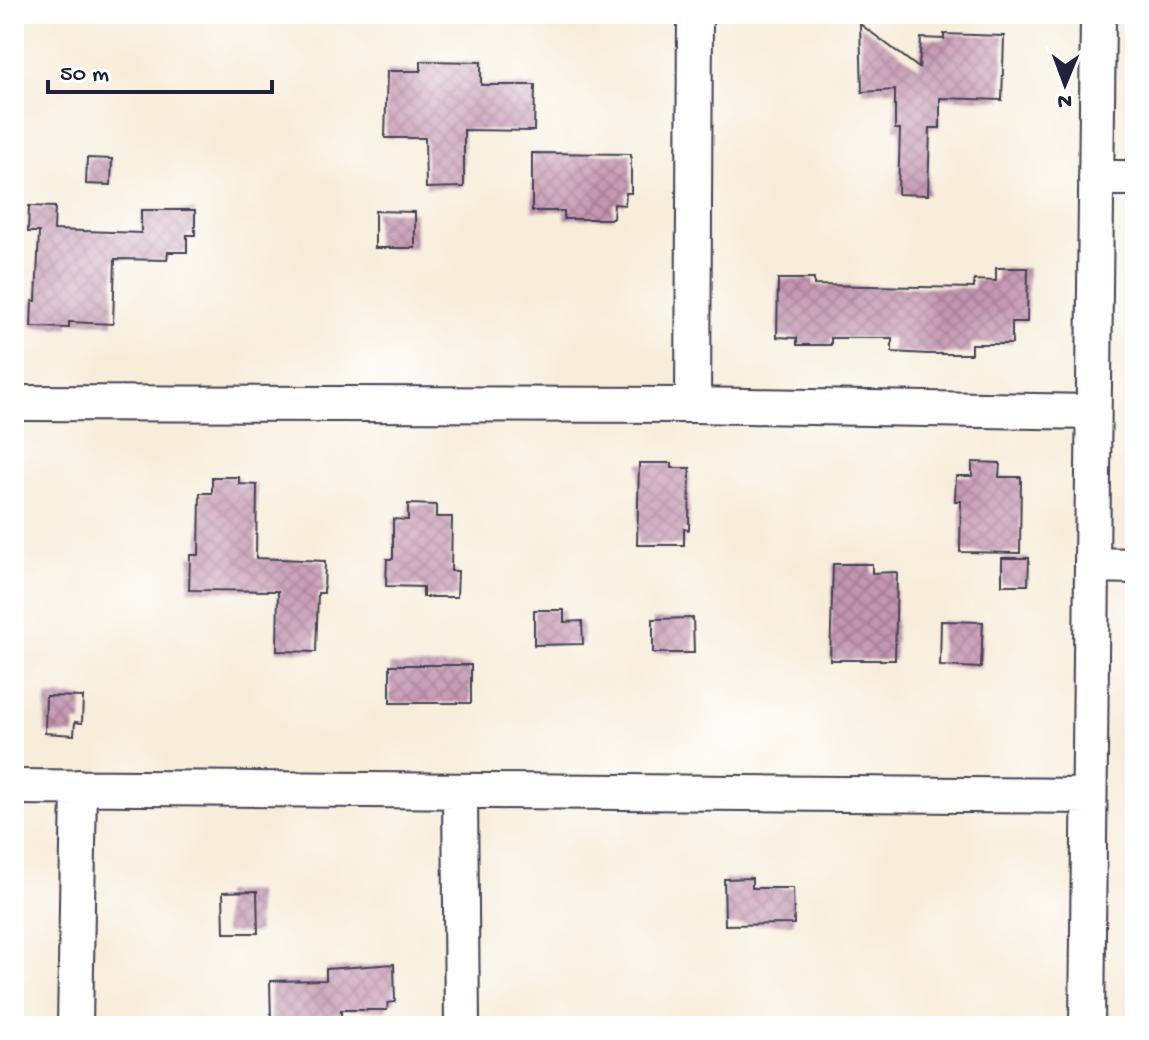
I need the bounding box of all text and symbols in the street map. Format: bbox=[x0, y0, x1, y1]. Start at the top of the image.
scale bar bbox=[48, 44, 272, 94]
north arrow bbox=[1025, 44, 1105, 124]
text: 50 m bbox=[60, 61, 109, 90]
text: N bbox=[1057, 87, 1072, 113]

